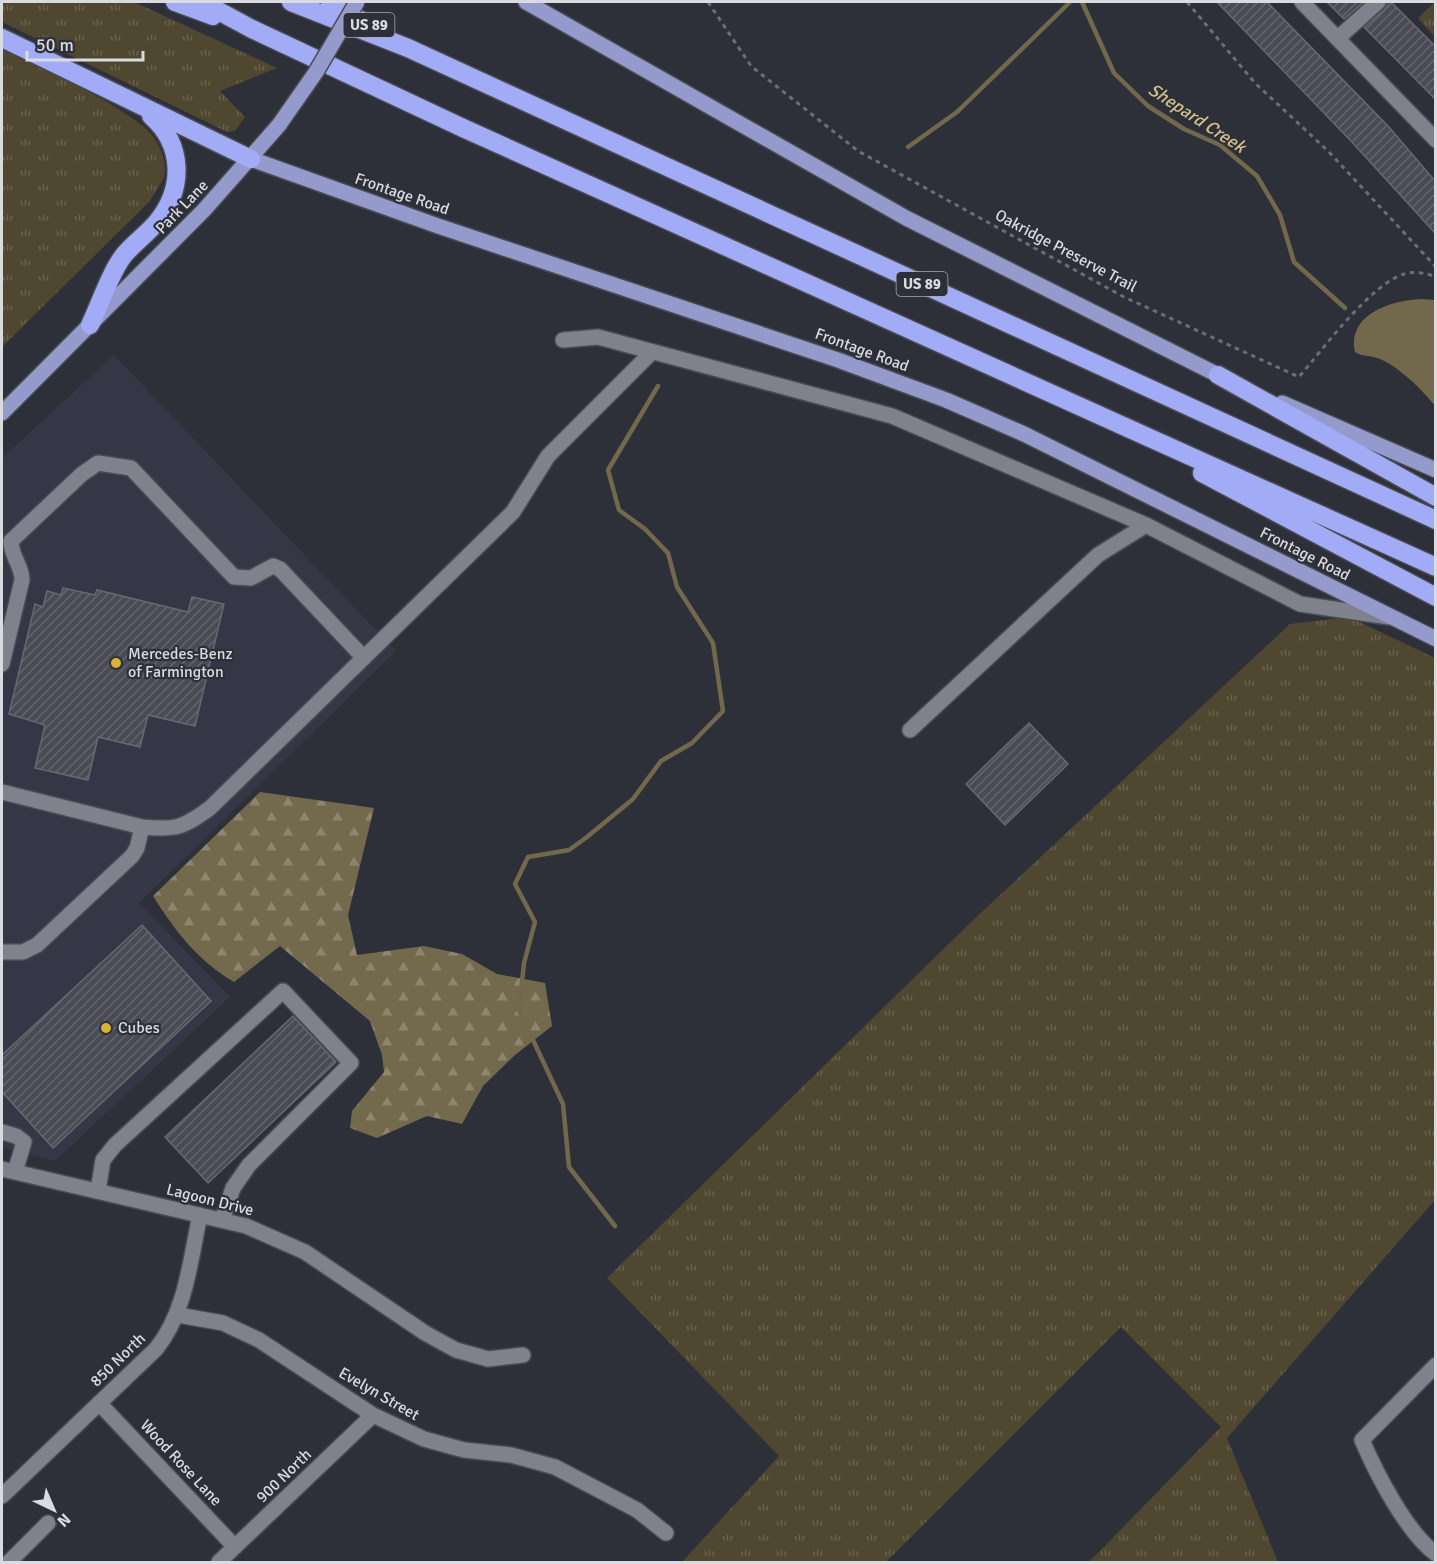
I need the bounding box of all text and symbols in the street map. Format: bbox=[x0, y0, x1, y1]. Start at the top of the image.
road number: US 89 bbox=[344, 13, 394, 37]
scale bar bbox=[27, 24, 142, 62]
text: 50 m bbox=[36, 34, 74, 56]
water label: Shepard Creek bbox=[1144, 78, 1251, 159]
street label: Frontage Road bbox=[352, 169, 452, 219]
street label: Park Lane bbox=[151, 176, 213, 238]
street label: Oakridge Preserve Trail bbox=[992, 205, 1141, 297]
road number: US 89 bbox=[896, 272, 948, 296]
street label: Frontage Road bbox=[812, 324, 912, 376]
street label: Frontage Road bbox=[1257, 523, 1353, 585]
place label: Mercedes-Benz of Farmington bbox=[128, 644, 233, 682]
marker: Mercedes-Benz of Farmington bbox=[109, 656, 123, 670]
place label: Cubes bbox=[118, 1018, 160, 1038]
marker: Cubes bbox=[99, 1021, 113, 1035]
street label: Lagoon Drive bbox=[164, 1179, 256, 1221]
street label: 850 North bbox=[86, 1329, 150, 1391]
street label: Evelyn Street bbox=[335, 1363, 423, 1425]
street label: Wood Rose Lane bbox=[136, 1416, 226, 1510]
street label: 900 North bbox=[252, 1445, 316, 1507]
north arrow bbox=[24, 1480, 84, 1540]
text: N bbox=[53, 1509, 75, 1531]

